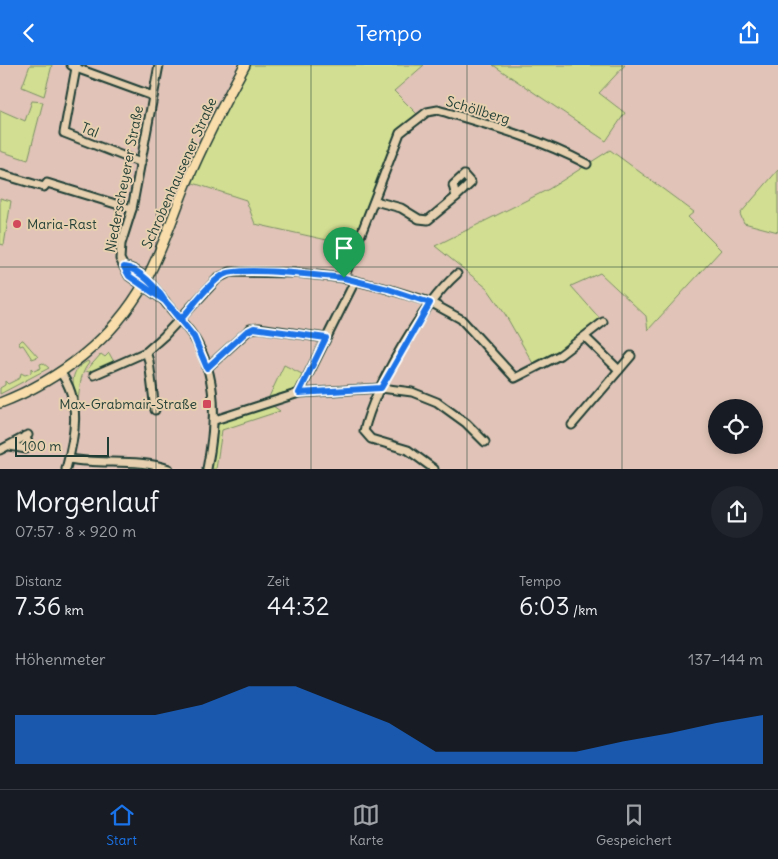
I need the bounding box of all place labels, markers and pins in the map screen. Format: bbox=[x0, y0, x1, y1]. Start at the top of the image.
place label: Maria-Rast bbox=[27, 215, 97, 233]
marker: Maria-Rast bbox=[11, 218, 23, 230]
pin bbox=[323, 227, 365, 278]
place label: Max-Grabmair-Straße bbox=[59, 395, 197, 413]
marker: Max-Grabmair-Straße bbox=[201, 398, 213, 410]

